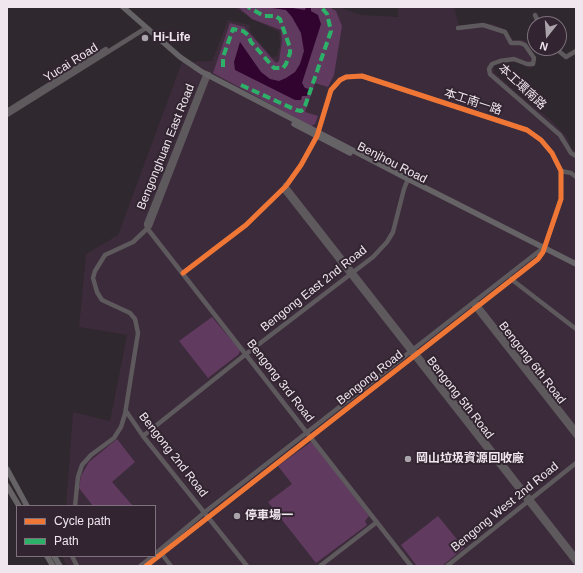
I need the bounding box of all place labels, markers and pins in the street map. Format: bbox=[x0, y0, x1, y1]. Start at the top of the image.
place label: Hi-Life bbox=[153, 31, 190, 45]
marker: Hi-Life bbox=[140, 33, 150, 43]
place label: 岡山垃圾資源回收廠 bbox=[416, 452, 524, 466]
marker: 岡山垃圾資源回收廠 bbox=[403, 454, 413, 464]
place label: 停車場一 bbox=[245, 509, 293, 523]
marker: 停車場一 bbox=[232, 511, 242, 521]

